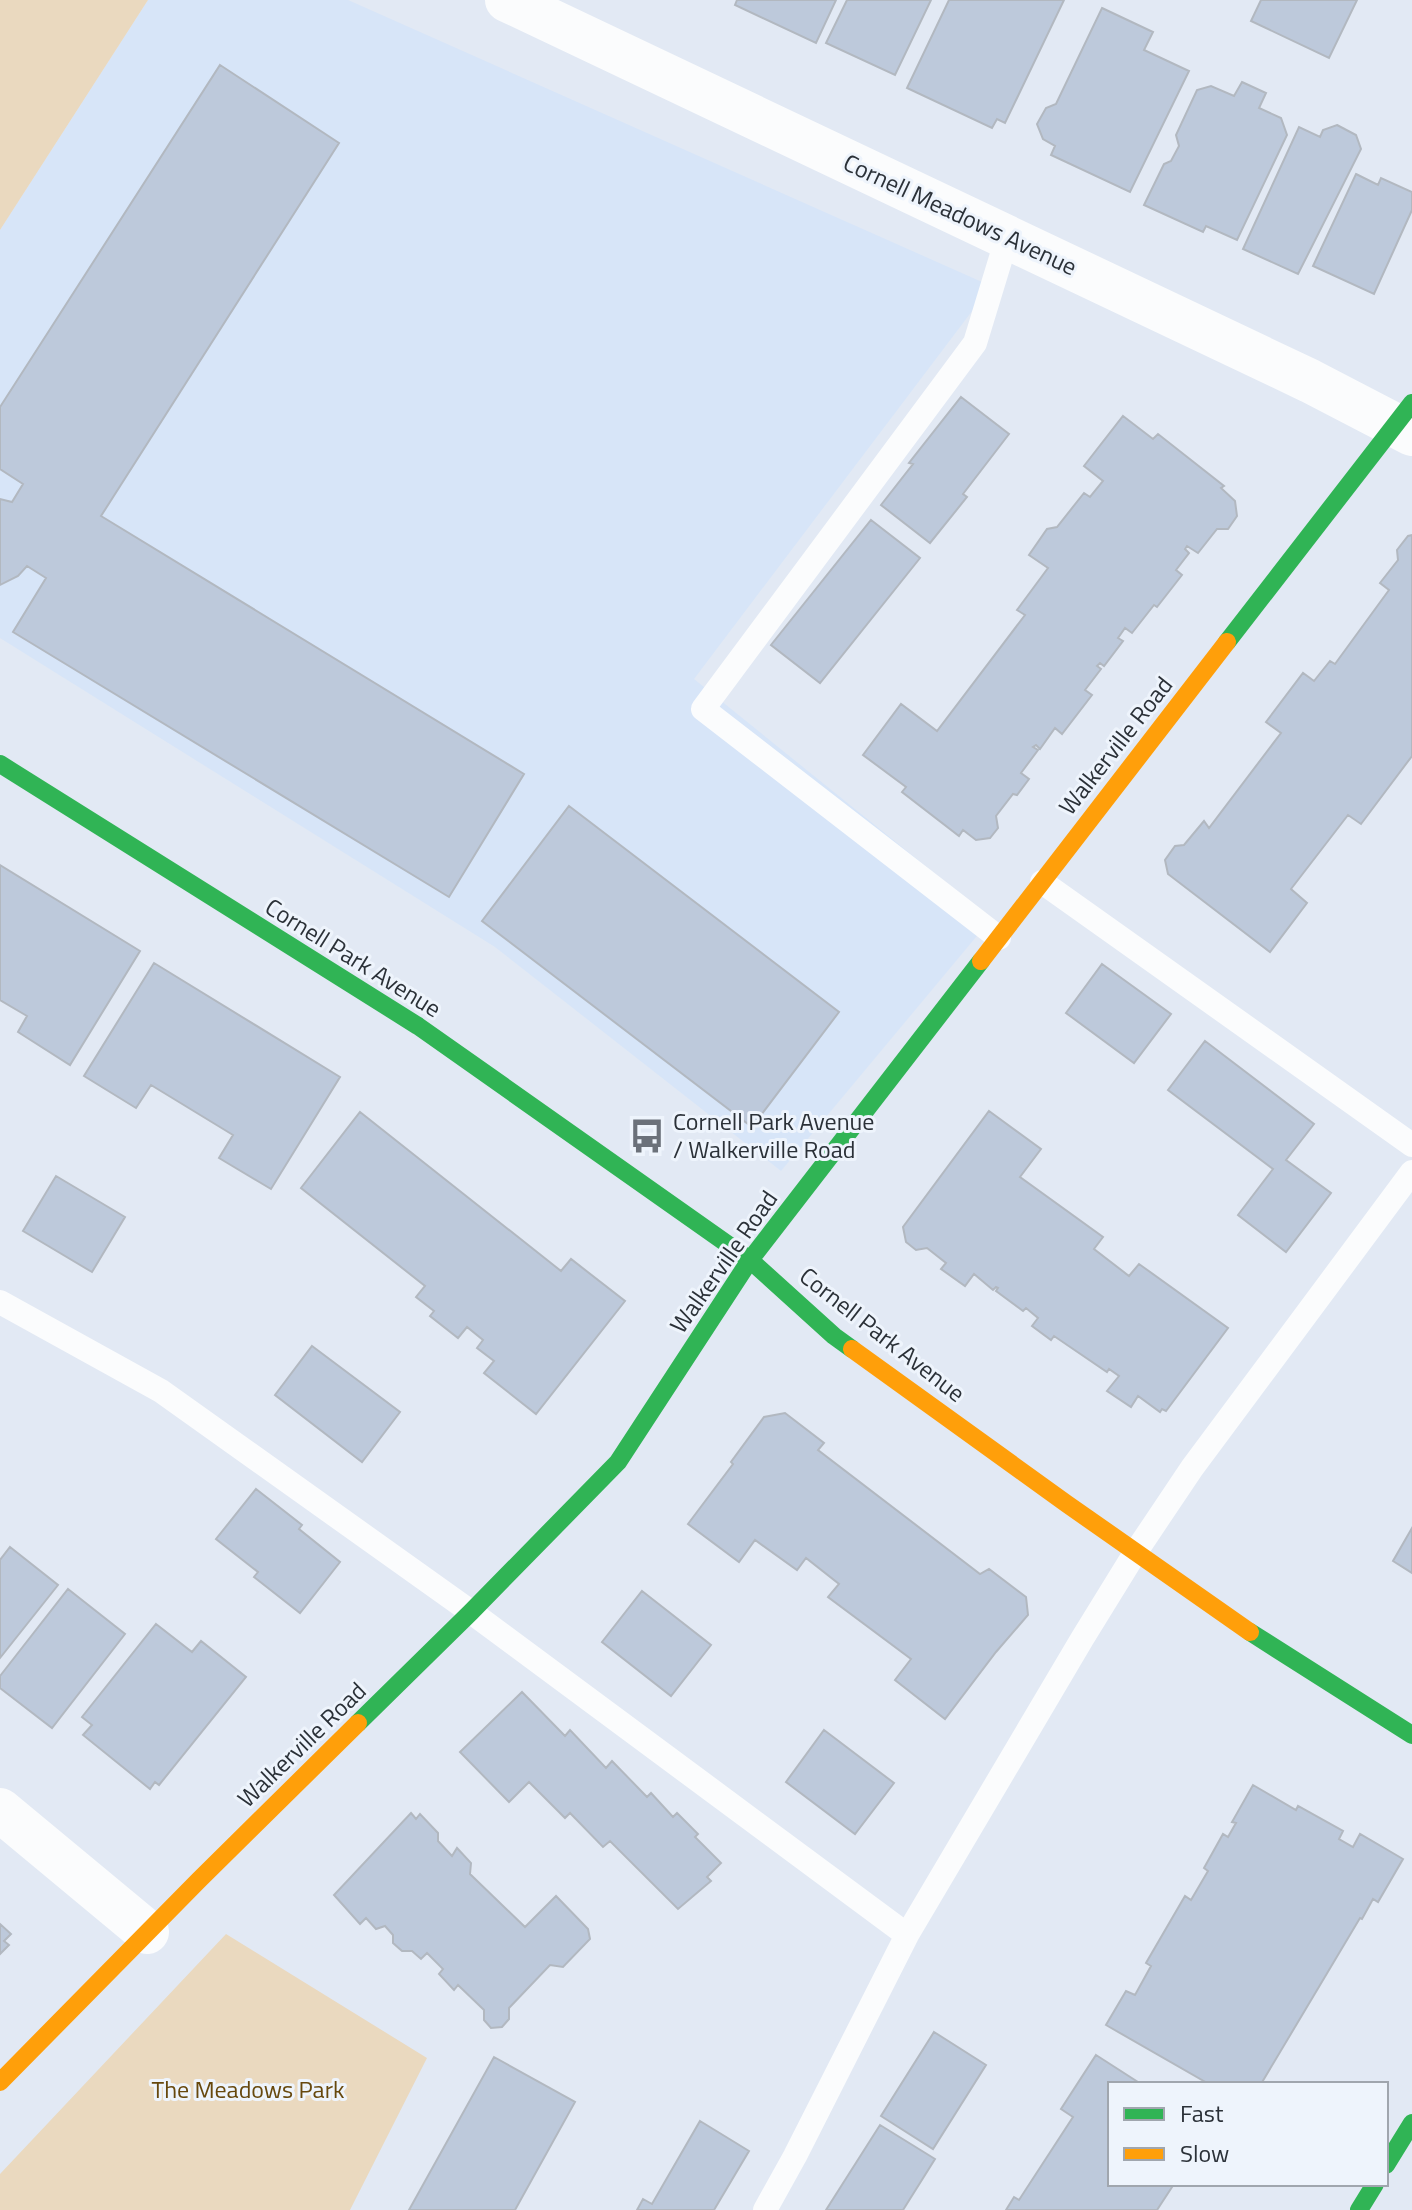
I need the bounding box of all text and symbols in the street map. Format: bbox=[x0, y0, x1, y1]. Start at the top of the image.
street label: Cornell Meadows Avenue bbox=[838, 144, 1083, 284]
street label: Walkerville Road bbox=[1050, 668, 1181, 822]
street label: Cornell Park Avenue bbox=[259, 889, 448, 1026]
place label: Cornell Park Avenue / Walkerville Road bbox=[673, 1103, 874, 1167]
bus stop icon: Cornell Park Avenue / Walkerville Road bbox=[628, 1117, 666, 1155]
street label: Walkerville Road bbox=[660, 1183, 786, 1340]
street label: Cornell Park Avenue bbox=[792, 1258, 973, 1410]
street label: Walkerville Road bbox=[229, 1673, 374, 1815]
park label: The Meadows Park bbox=[152, 2071, 345, 2107]
legend bbox=[1108, 2082, 1388, 2186]
text: Fast bbox=[1180, 2095, 1224, 2131]
text: Slow bbox=[1180, 2135, 1229, 2171]

